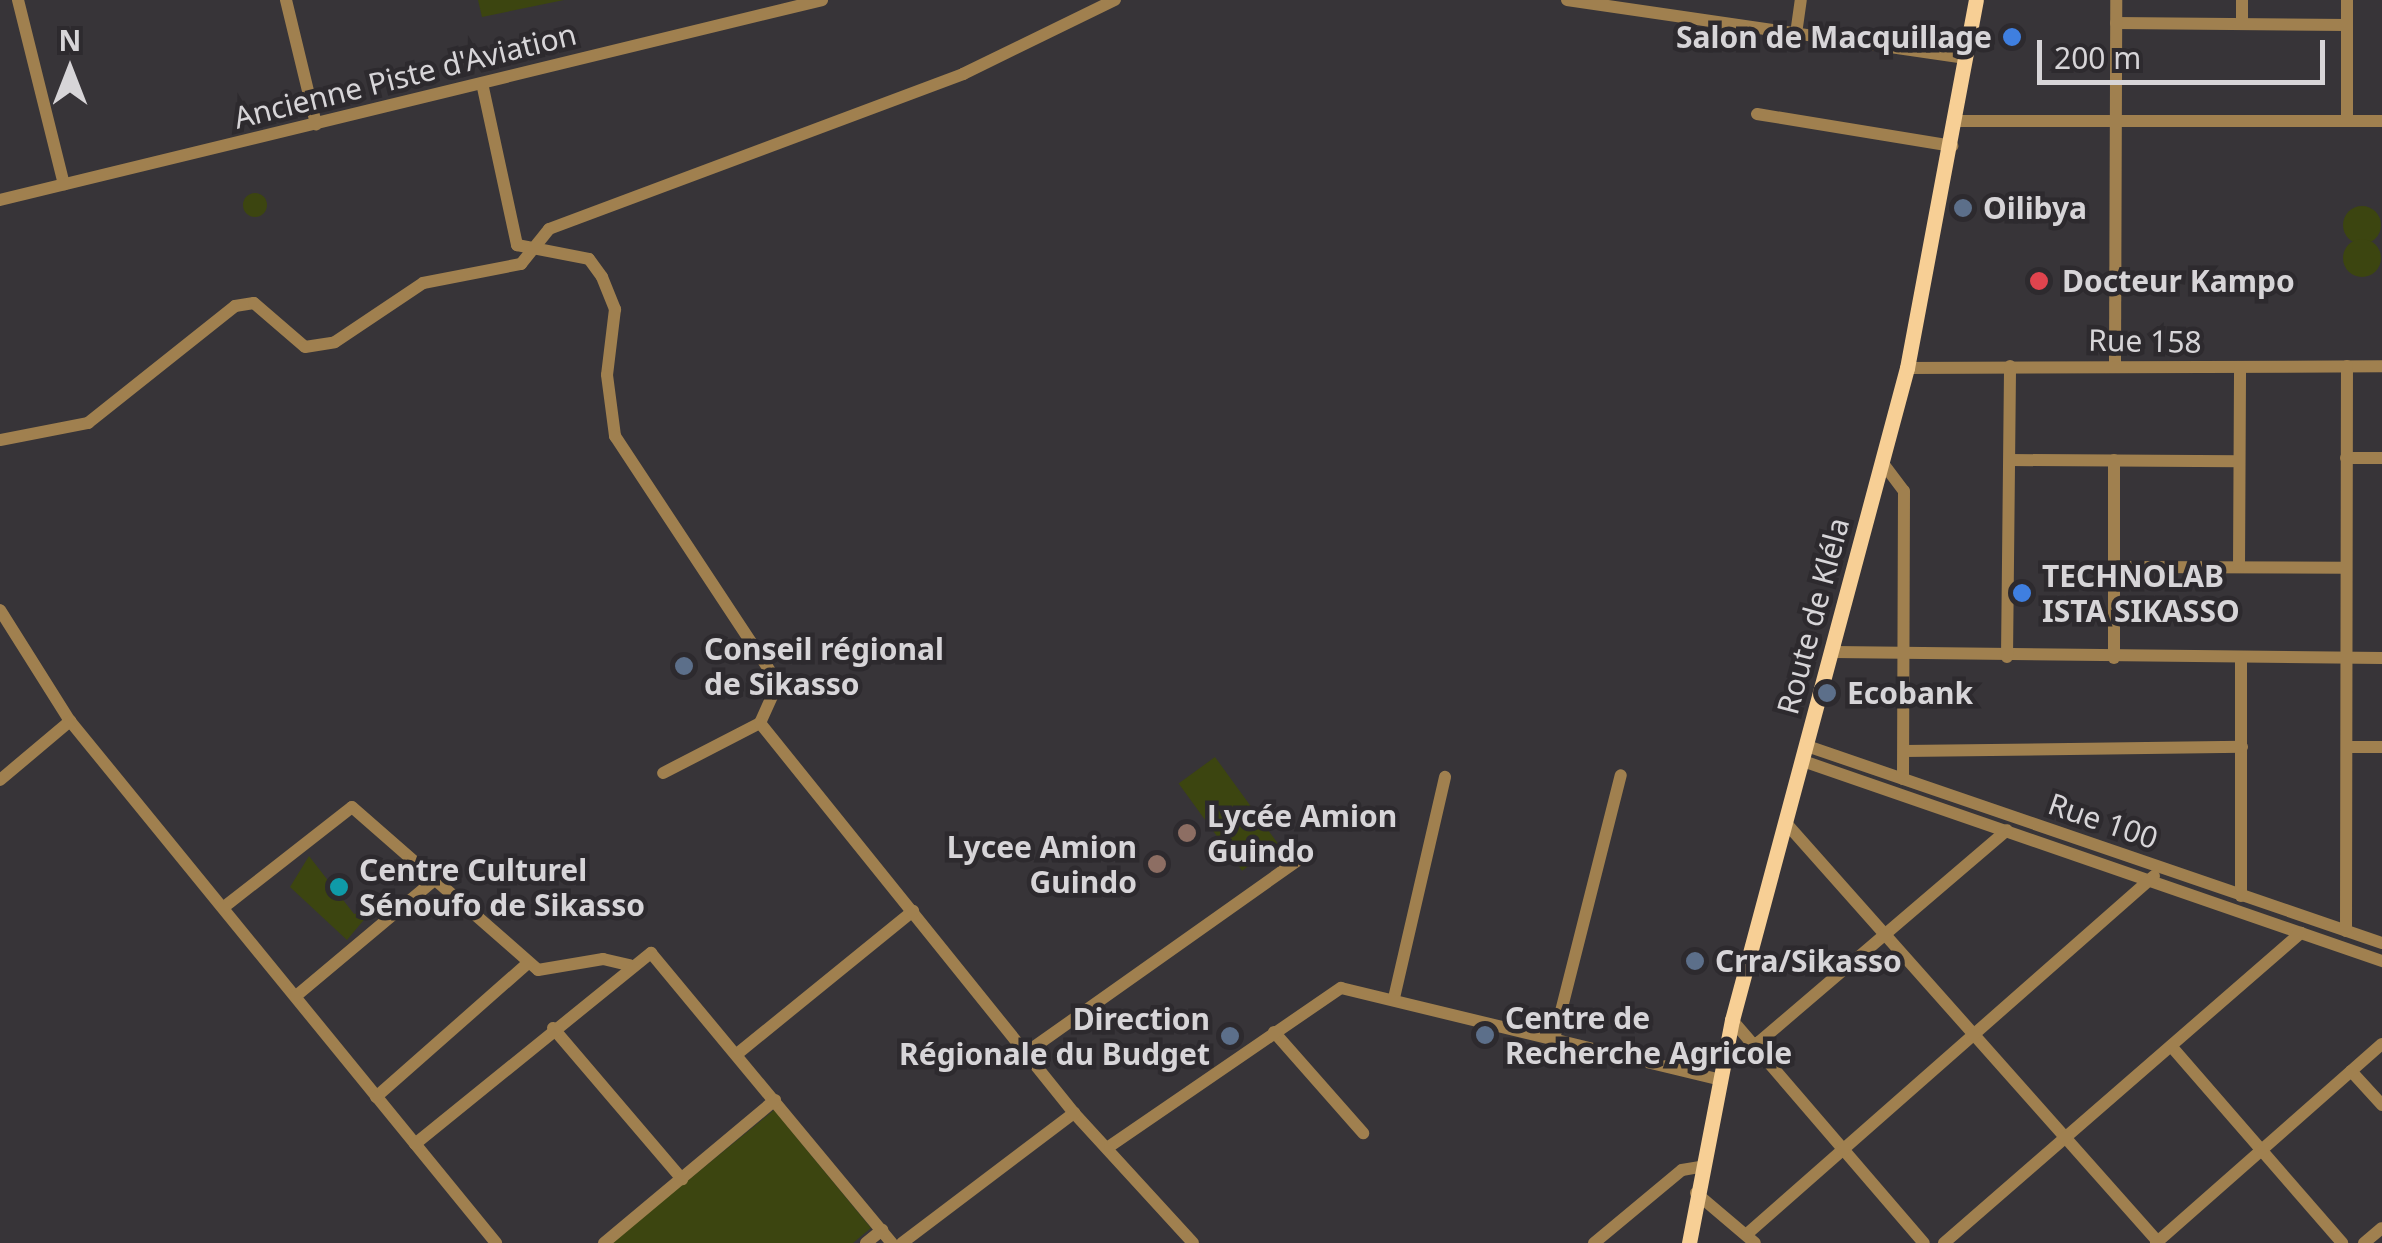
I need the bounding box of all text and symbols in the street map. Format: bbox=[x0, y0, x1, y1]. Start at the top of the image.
street label: Ancienne Piste d'Aviation bbox=[230, 16, 580, 136]
place label: Salon de Macquillage bbox=[1676, 19, 1992, 55]
north arrow bbox=[20, 20, 120, 120]
scale bar bbox=[2042, 20, 2330, 82]
text: N bbox=[59, 21, 81, 59]
marker: Salon de Macquillage bbox=[2001, 26, 2023, 48]
text: 200 m bbox=[2054, 37, 2141, 78]
place label: Oilibya bbox=[1983, 190, 2087, 226]
marker: Oilibya bbox=[1952, 197, 1974, 219]
place label: Docteur Kampo bbox=[2062, 263, 2295, 299]
marker: Docteur Kampo bbox=[2026, 268, 2052, 294]
street label: Rue 158 bbox=[2088, 322, 2202, 360]
street label: Route de Kléla bbox=[1769, 514, 1857, 718]
place label: TECHNOLAB ISTA SIKASSO bbox=[2042, 558, 2240, 628]
marker: TECHNOLAB ISTA SIKASSO bbox=[2011, 582, 2033, 604]
place label: Conseil régional de Sikasso bbox=[704, 631, 944, 702]
marker: Conseil régional de Sikasso bbox=[673, 655, 695, 677]
place label: Ecobank bbox=[1847, 675, 1973, 711]
marker: Ecobank bbox=[1816, 682, 1838, 704]
street label: Rue 100 bbox=[2044, 786, 2162, 856]
place label: Lycée Amion Guindo bbox=[1207, 798, 1397, 868]
marker: Lycée Amion Guindo bbox=[1176, 822, 1198, 844]
place label: Lycee Amion Guindo bbox=[947, 829, 1137, 900]
place label: Centre Culturel Sénoufo de Sikasso bbox=[359, 852, 645, 922]
marker: Lycee Amion Guindo bbox=[1146, 853, 1168, 875]
marker: Centre Culturel Sénoufo de Sikasso bbox=[328, 876, 350, 898]
place label: Crra/Sikasso bbox=[1715, 943, 1902, 979]
marker: Crra/Sikasso bbox=[1684, 950, 1706, 972]
place label: Centre de Recherche Agricole bbox=[1505, 1000, 1792, 1070]
place label: Direction Régionale du Budget bbox=[899, 1001, 1210, 1072]
marker: Centre de Recherche Agricole bbox=[1474, 1024, 1496, 1046]
marker: Direction Régionale du Budget bbox=[1219, 1025, 1241, 1047]

